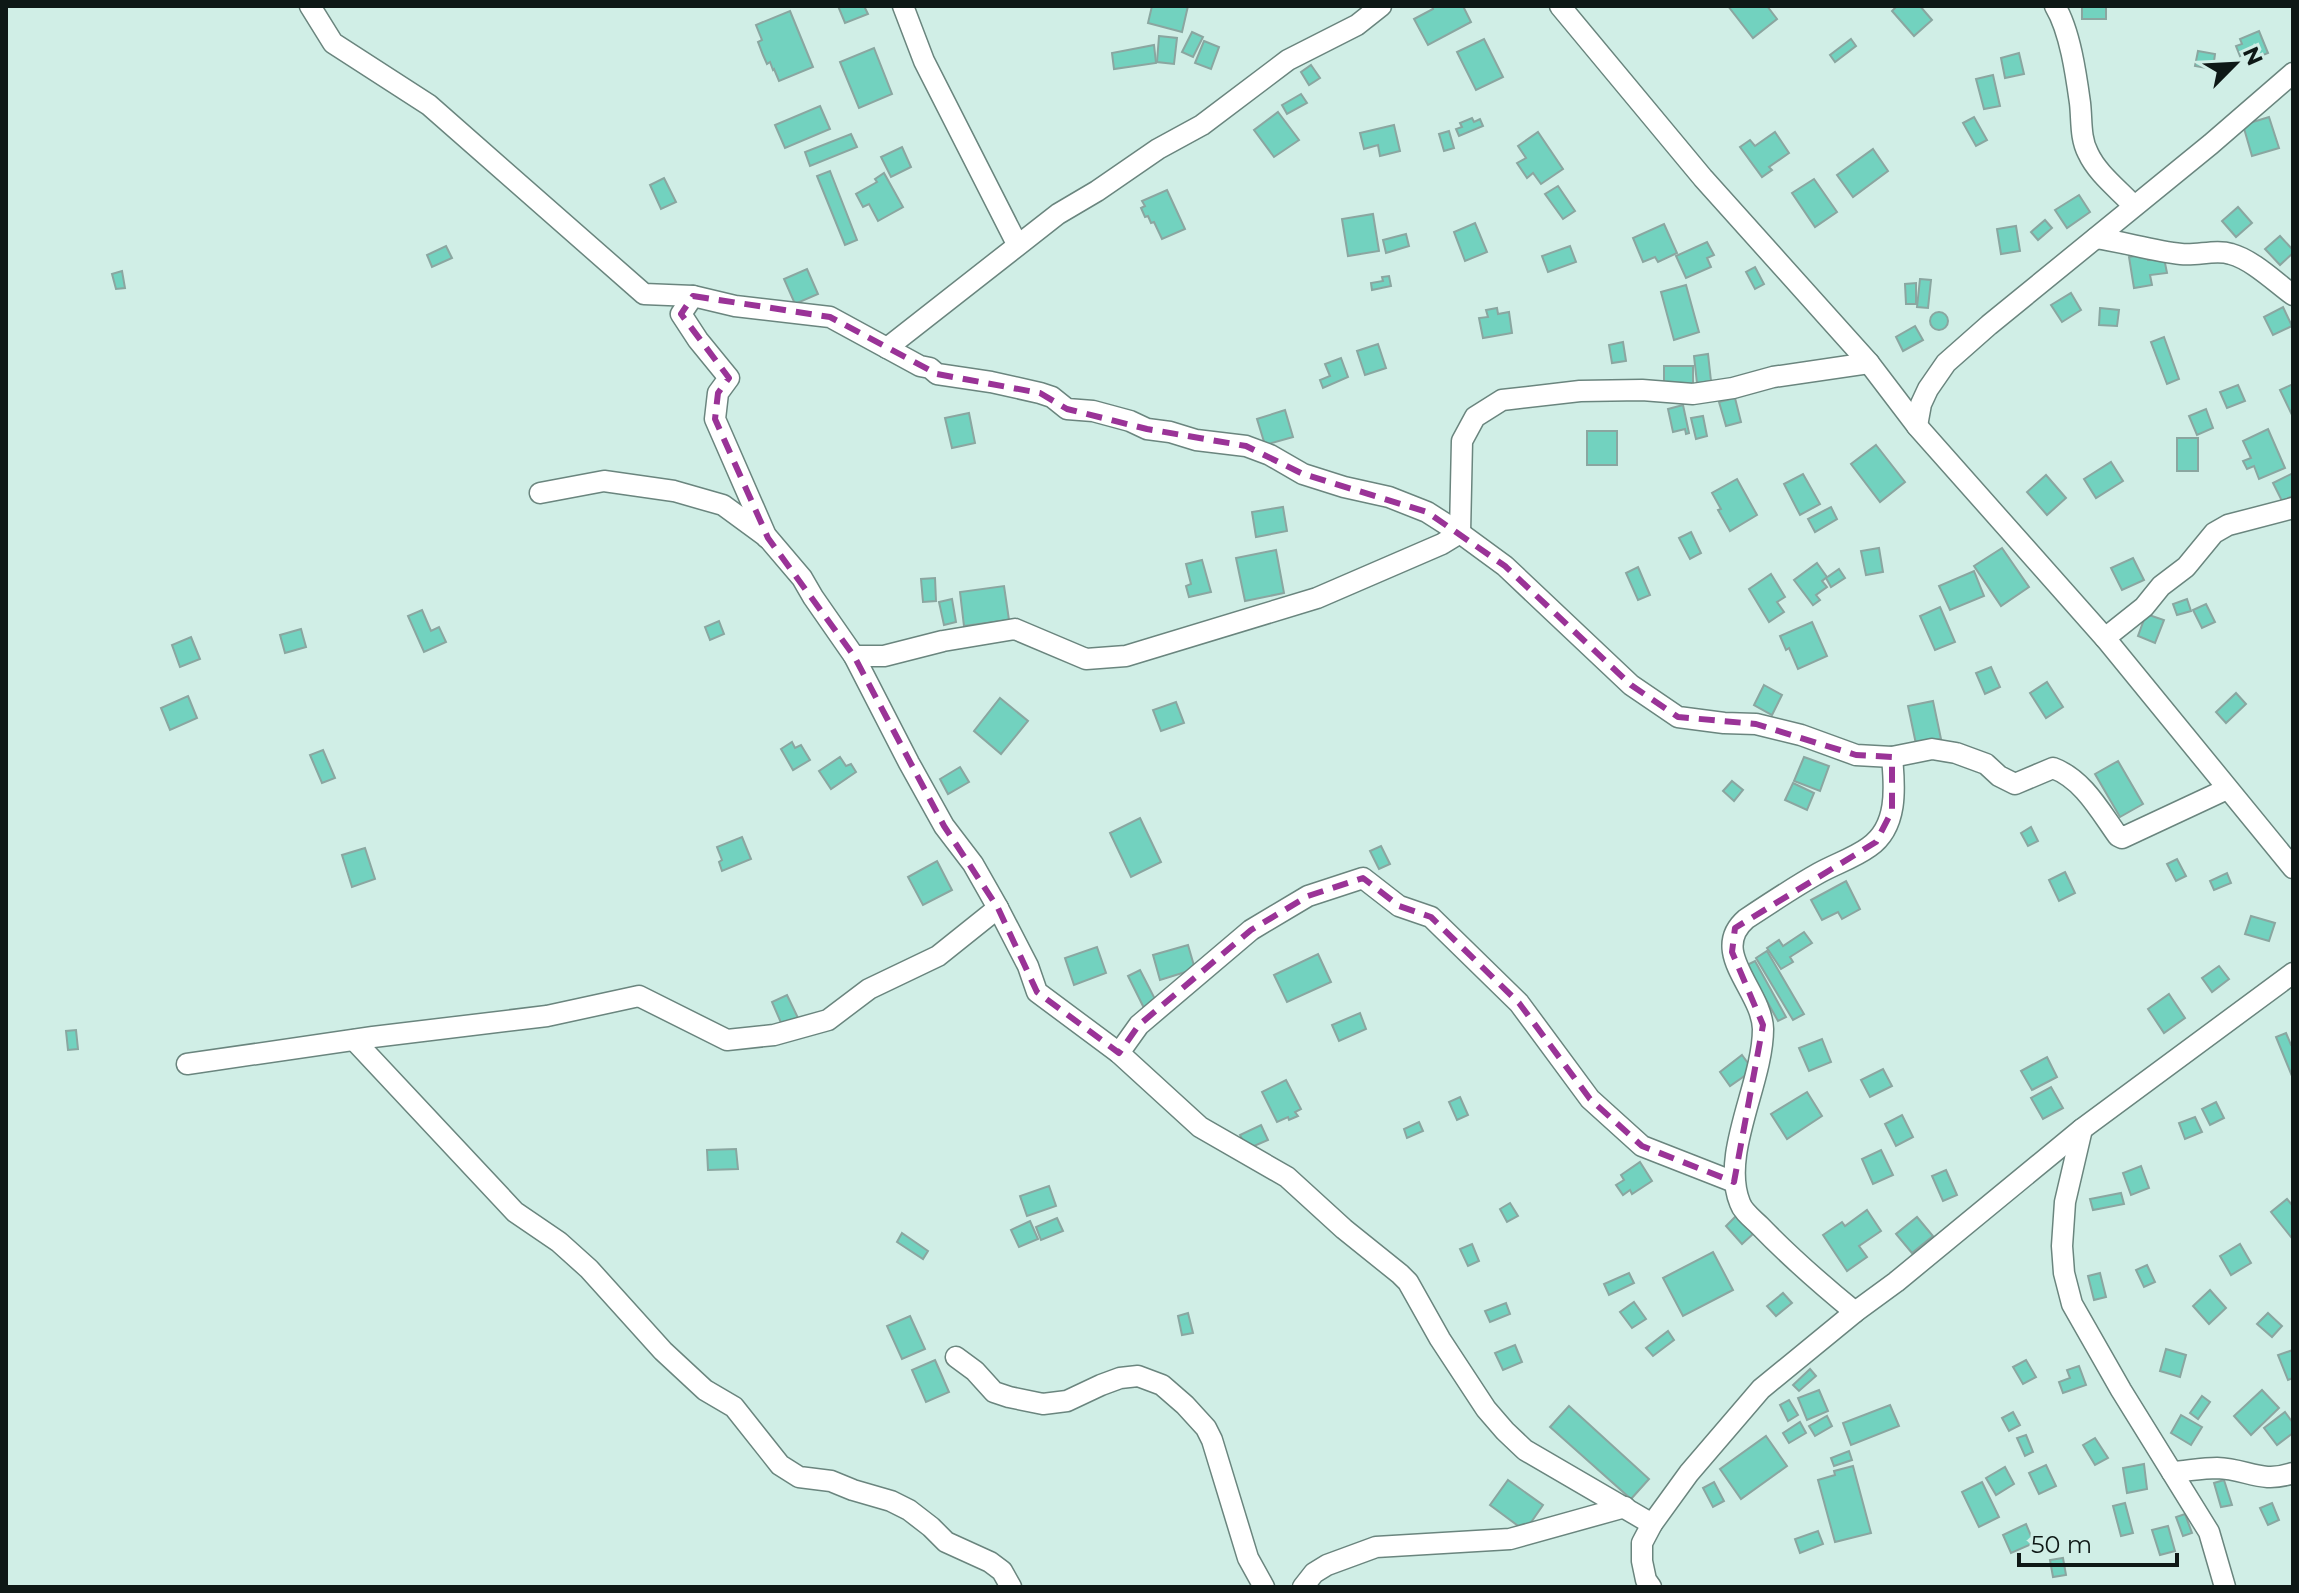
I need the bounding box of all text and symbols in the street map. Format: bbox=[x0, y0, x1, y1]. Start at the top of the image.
north arrow bbox=[2195, 24, 2275, 104]
text: N bbox=[2237, 42, 2269, 70]
scale bar bbox=[2019, 1517, 2177, 1567]
text: 50 m bbox=[2031, 1530, 2092, 1559]

